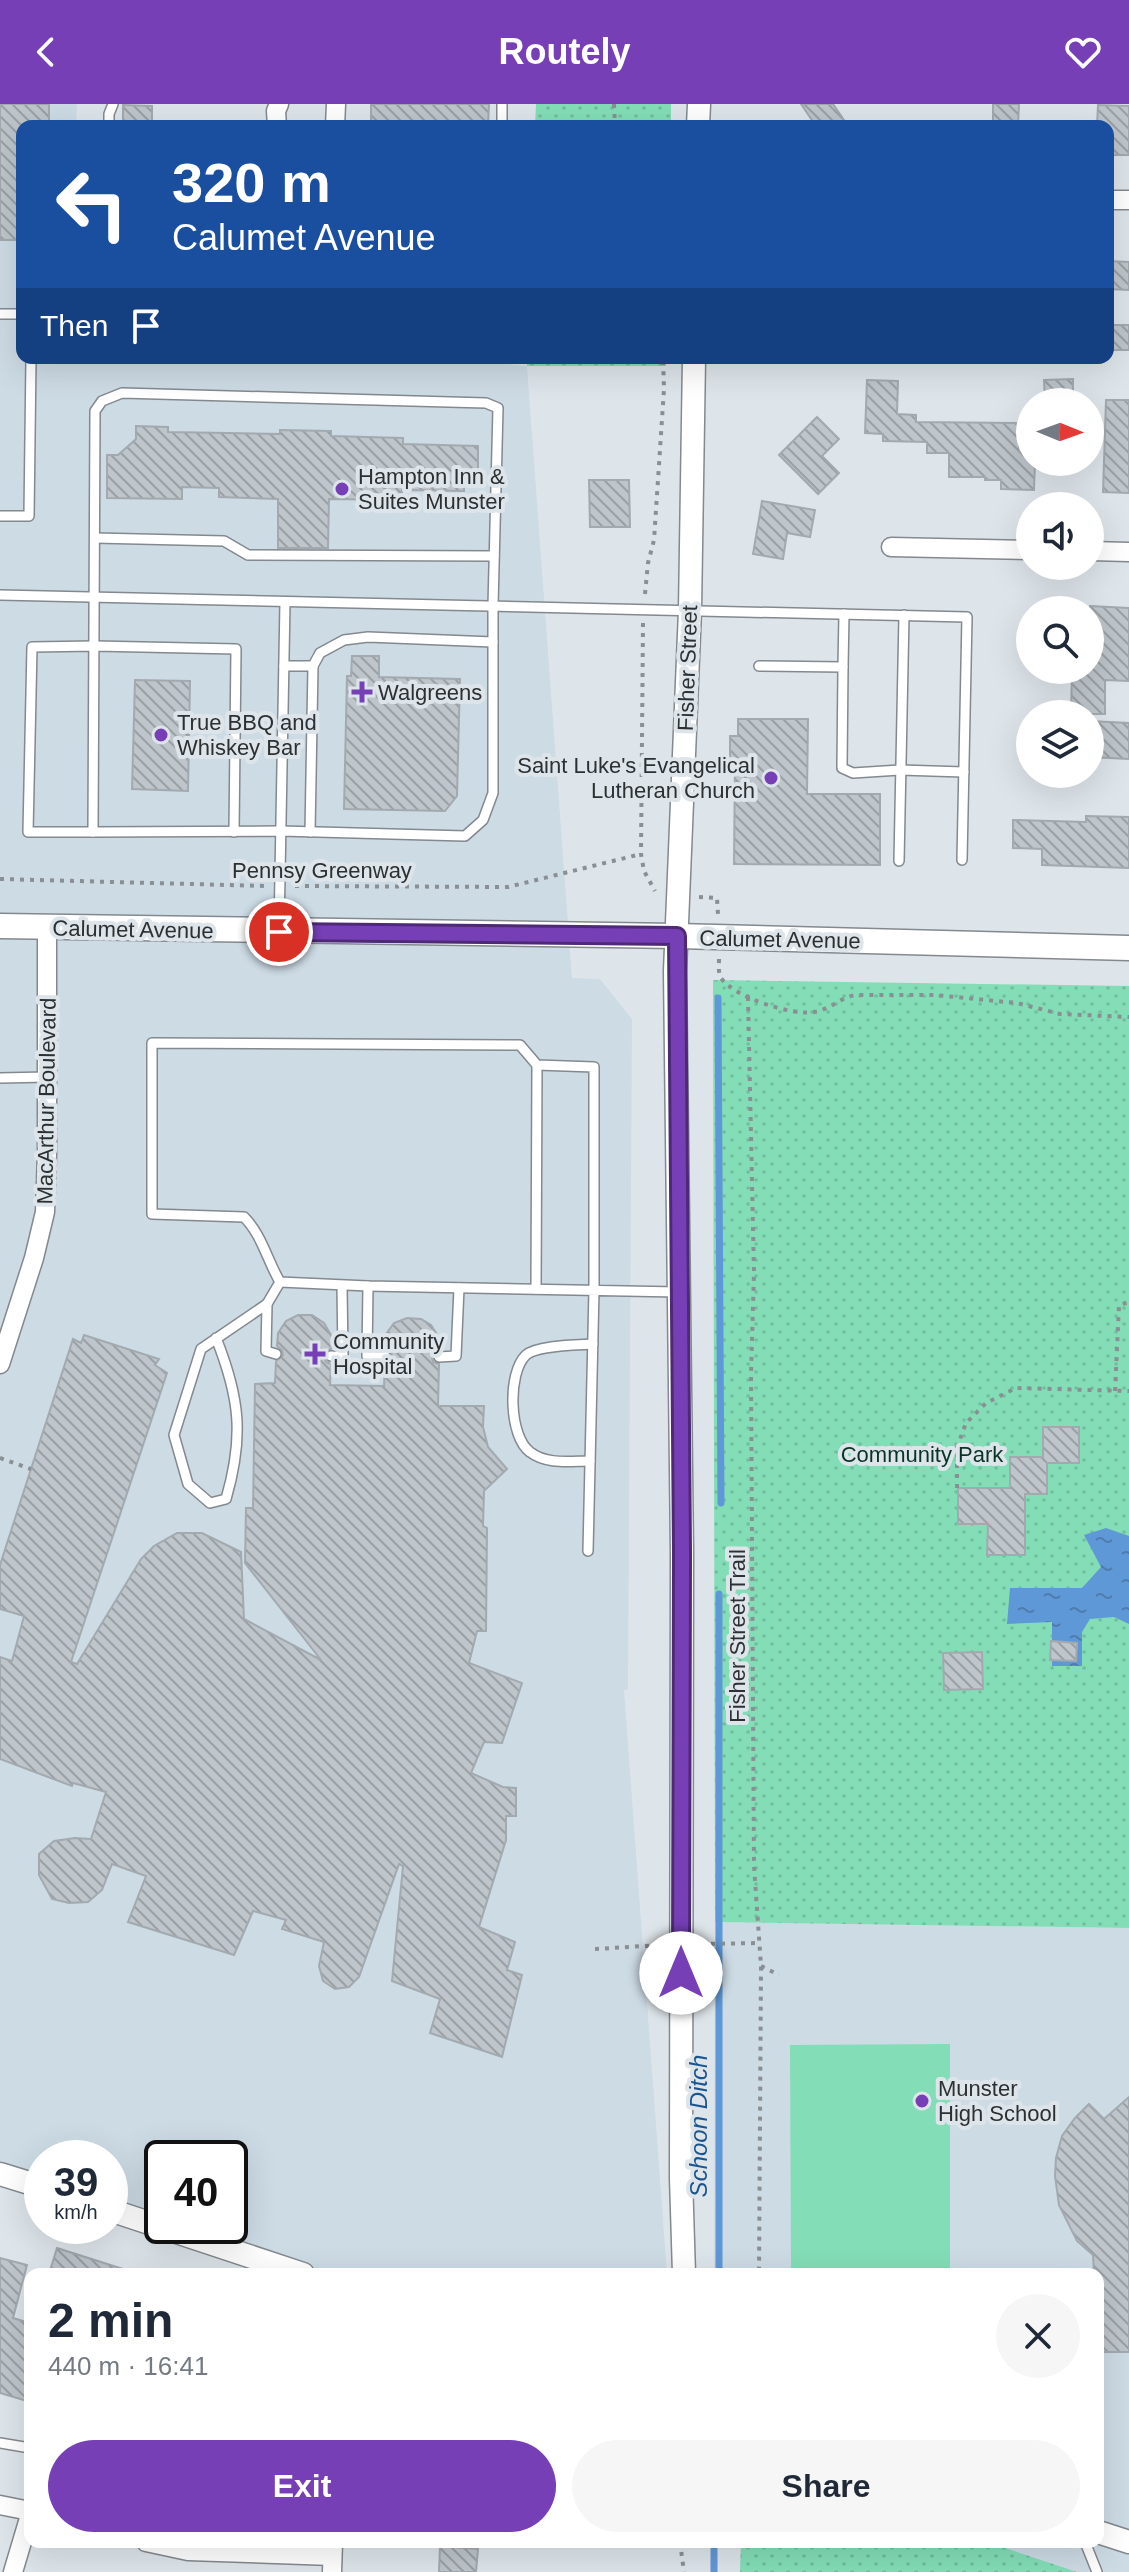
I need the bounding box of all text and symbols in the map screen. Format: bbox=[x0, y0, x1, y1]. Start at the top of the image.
icon: back bbox=[24, 30, 68, 74]
icon: heart bbox=[1061, 30, 1105, 74]
text: Routely bbox=[498, 31, 631, 72]
text: 320 m bbox=[172, 151, 331, 214]
icon: left bbox=[40, 152, 144, 256]
text: Calumet Avenue bbox=[172, 217, 436, 258]
icon: arrive bbox=[124, 304, 168, 348]
text: Then bbox=[40, 309, 108, 342]
north arrow bbox=[1016, 388, 1104, 476]
map controls bbox=[1016, 388, 1104, 788]
place label: Hampton Inn & Suites Munster bbox=[358, 464, 505, 514]
marker: Hampton Inn & Suites Munster bbox=[333, 480, 351, 498]
button: sound bbox=[1016, 492, 1104, 580]
button: search bbox=[1016, 596, 1104, 684]
street label: Fisher Street bbox=[673, 605, 702, 731]
place label: Walgreens bbox=[378, 680, 482, 705]
marker: Walgreens bbox=[353, 683, 371, 701]
button: layers bbox=[1016, 700, 1104, 788]
place label: True BBQ and Whiskey Bar bbox=[177, 710, 317, 760]
marker: True BBQ and Whiskey Bar bbox=[152, 726, 170, 744]
place label: Saint Luke's Evangelical Lutheran Church bbox=[517, 753, 755, 803]
marker: Saint Luke's Evangelical Lutheran Church bbox=[762, 769, 780, 787]
street label: Pennsy Greenway bbox=[232, 858, 412, 883]
pin bbox=[245, 898, 313, 966]
icon: arrive bbox=[257, 910, 301, 954]
street label: Calumet Avenue bbox=[52, 916, 214, 943]
street label: Calumet Avenue bbox=[699, 926, 861, 953]
street label: MacArthur Boulevard bbox=[32, 997, 61, 1205]
place label: Community Hospital bbox=[333, 1329, 444, 1379]
marker: Community Hospital bbox=[304, 1343, 326, 1365]
park label: Community Park bbox=[841, 1442, 1004, 1467]
street label: Fisher Street Trail bbox=[725, 1549, 750, 1723]
position arrow bbox=[639, 1931, 723, 2015]
water label: Schoon Ditch bbox=[685, 2055, 712, 2197]
place label: Munster High School bbox=[938, 2076, 1057, 2126]
marker: Munster High School bbox=[913, 2092, 931, 2110]
speed limit sign: 40 bbox=[144, 2140, 248, 2244]
text: 39 bbox=[54, 2160, 98, 2204]
text: km/h bbox=[54, 2201, 98, 2223]
text: 2 min bbox=[48, 2294, 173, 2347]
button: close bbox=[996, 2294, 1080, 2378]
text: 440 m · 16:41 bbox=[48, 2351, 208, 2381]
button: Exit bbox=[48, 2440, 556, 2532]
button: Share bbox=[572, 2440, 1080, 2532]

